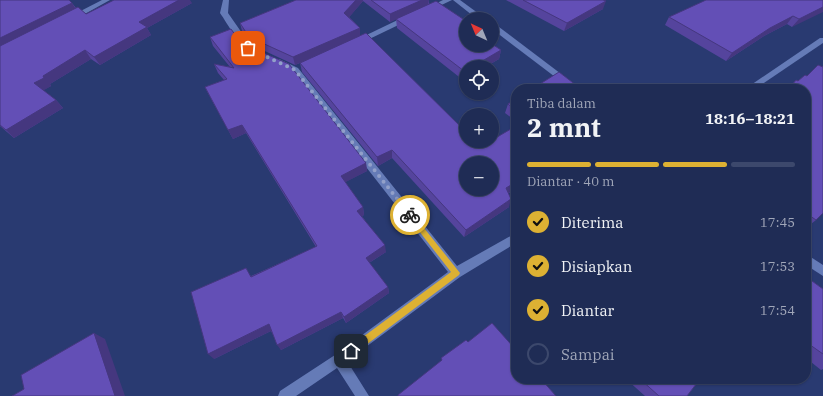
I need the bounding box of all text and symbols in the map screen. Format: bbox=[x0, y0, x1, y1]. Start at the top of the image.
north arrow bbox=[459, 12, 499, 52]
map controls bbox=[459, 12, 499, 196]
pin bbox=[231, 31, 265, 65]
icon: bag bbox=[237, 37, 259, 59]
button: locate bbox=[459, 60, 499, 100]
text: Tiba dalam bbox=[527, 95, 596, 112]
button: + bbox=[459, 108, 499, 148]
text: 18:16–18:21 bbox=[705, 109, 795, 128]
text: 2 mnt bbox=[527, 110, 601, 144]
button: − bbox=[459, 156, 499, 196]
text: Diantar · 40 m bbox=[527, 173, 614, 190]
courier bbox=[390, 195, 430, 235]
icon: bike bbox=[399, 204, 421, 226]
icon: check bbox=[527, 211, 549, 233]
text: Diterima bbox=[561, 213, 624, 232]
text: 17:45 bbox=[760, 214, 795, 231]
icon: check bbox=[527, 255, 549, 277]
text: Disiapkan bbox=[561, 257, 632, 276]
text: 17:53 bbox=[760, 258, 795, 275]
icon: check bbox=[527, 299, 549, 321]
text: Diantar bbox=[561, 301, 614, 320]
text: 17:54 bbox=[760, 302, 795, 319]
pin bbox=[334, 334, 368, 368]
icon: home bbox=[340, 340, 362, 362]
text: Sampai bbox=[561, 345, 615, 364]

